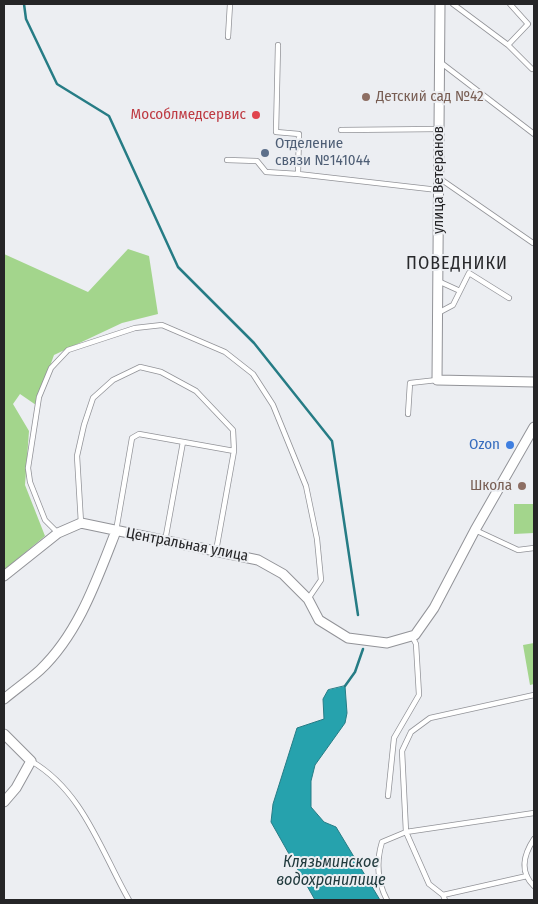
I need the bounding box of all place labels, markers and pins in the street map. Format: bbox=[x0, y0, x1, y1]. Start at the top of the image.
place label: Детский сад №42 bbox=[376, 88, 484, 106]
marker: Детский сад №42 bbox=[360, 91, 372, 103]
place label: Мособлмедсервис bbox=[131, 106, 246, 124]
marker: Мособлмедсервис bbox=[250, 109, 262, 121]
place label: Отделение связи №141044 bbox=[275, 135, 370, 170]
marker: Отделение связи №141044 bbox=[259, 147, 271, 159]
place label: Ozon bbox=[469, 436, 500, 454]
marker: Ozon bbox=[504, 439, 516, 451]
place label: Школа bbox=[470, 477, 512, 495]
marker: Школа bbox=[516, 480, 528, 492]

